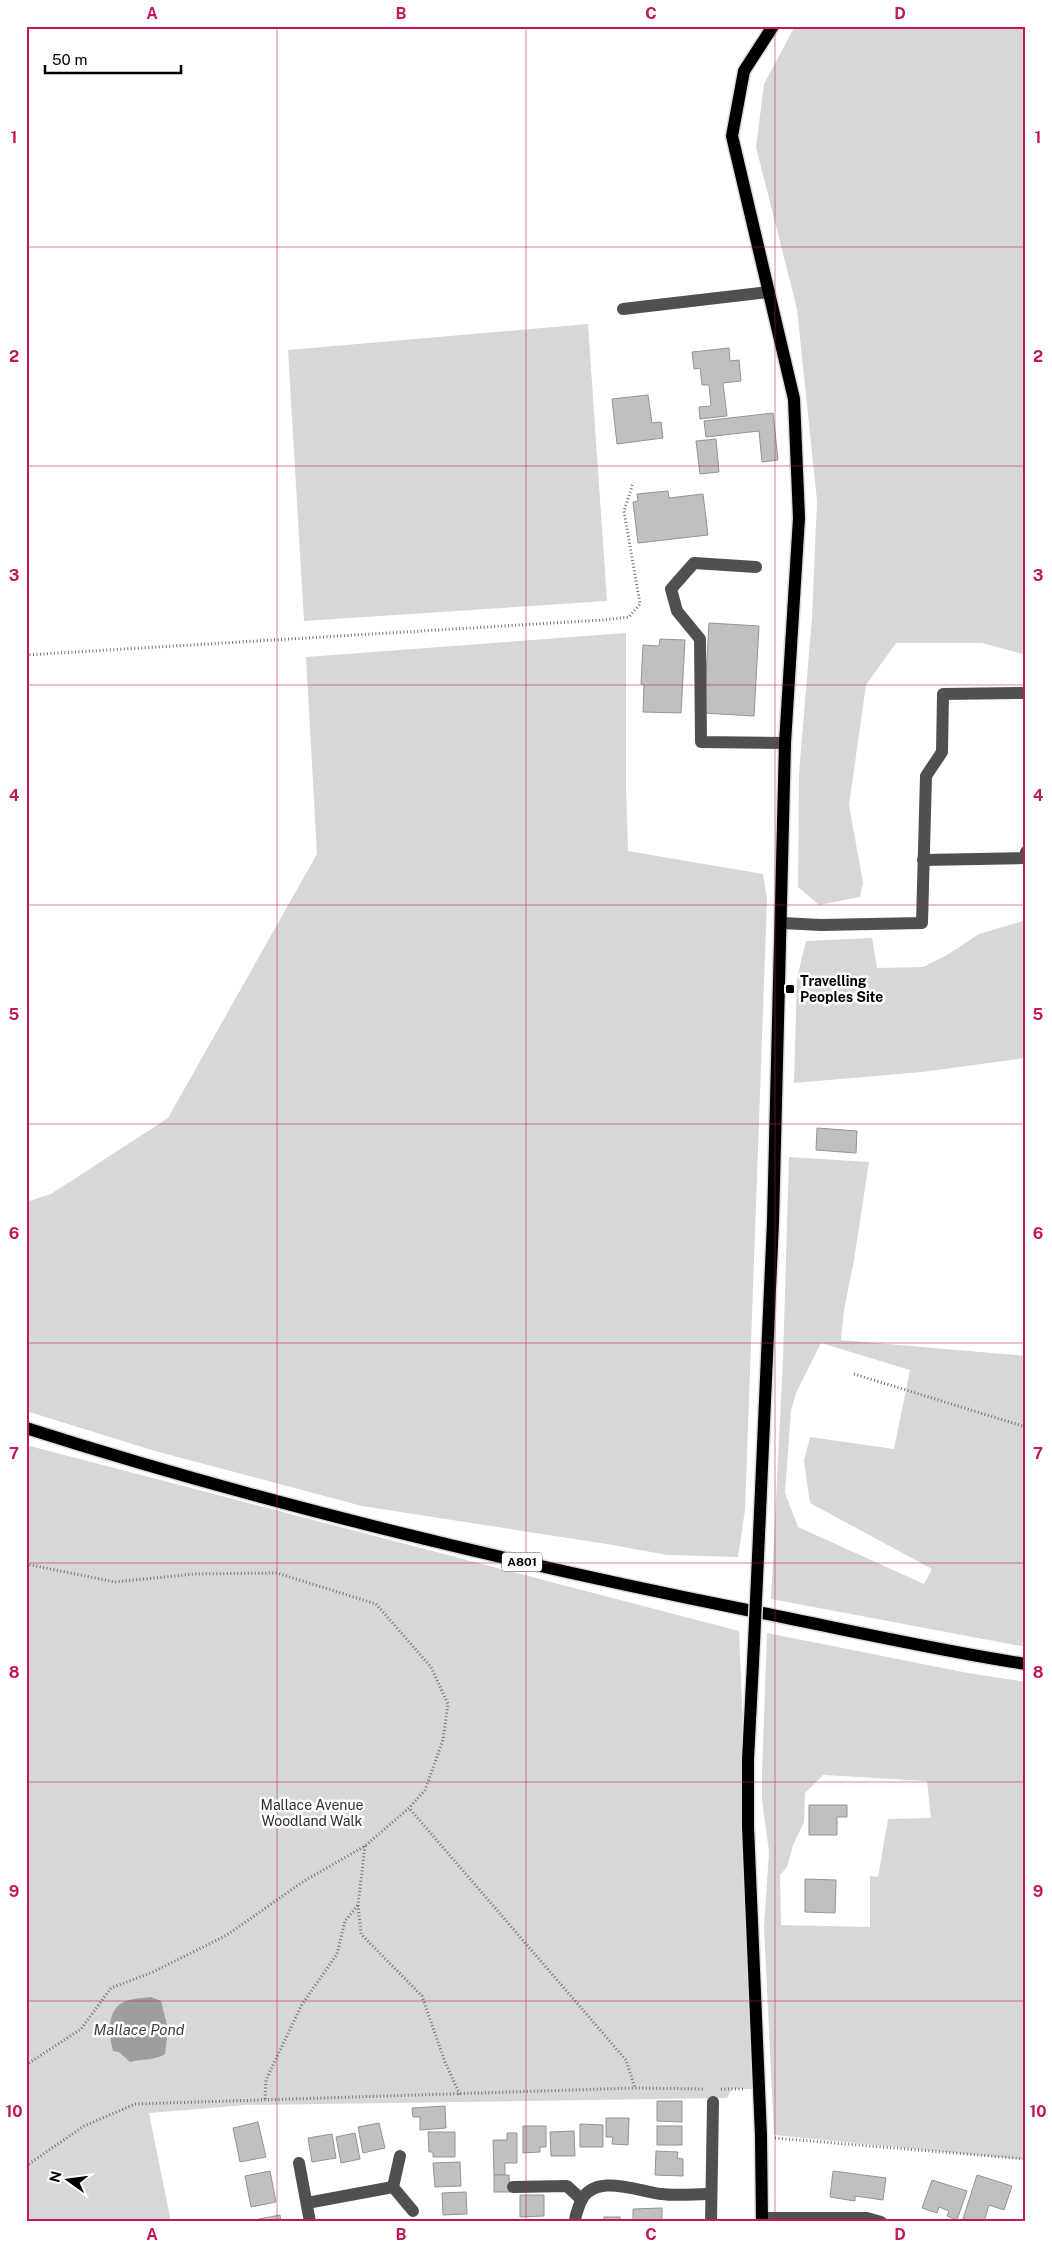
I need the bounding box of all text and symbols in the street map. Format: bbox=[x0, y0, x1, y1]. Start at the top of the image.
text: A bbox=[146, 4, 158, 23]
text: B bbox=[396, 4, 407, 23]
text: C bbox=[645, 4, 657, 23]
text: D bbox=[894, 4, 906, 23]
scale bar bbox=[45, 42, 181, 74]
text: 50 m bbox=[52, 51, 87, 68]
text: 1 bbox=[11, 128, 17, 147]
text: 1 bbox=[1035, 128, 1041, 147]
text: 2 bbox=[9, 347, 19, 366]
text: 2 bbox=[1033, 347, 1043, 366]
text: 3 bbox=[9, 566, 19, 585]
text: 3 bbox=[1033, 566, 1043, 585]
text: 4 bbox=[9, 786, 20, 805]
text: 4 bbox=[1033, 786, 1044, 805]
place label: Travelling Peoples Site bbox=[800, 973, 883, 1005]
marker: Travelling Peoples Site bbox=[784, 983, 796, 995]
text: 5 bbox=[9, 1005, 20, 1024]
text: 5 bbox=[1033, 1005, 1044, 1024]
text: 6 bbox=[9, 1224, 19, 1243]
text: 6 bbox=[1033, 1224, 1043, 1243]
text: 7 bbox=[9, 1444, 19, 1463]
text: 7 bbox=[1033, 1444, 1043, 1463]
road number: A801 bbox=[502, 1552, 542, 1571]
text: 8 bbox=[9, 1663, 20, 1682]
text: 8 bbox=[1033, 1663, 1044, 1682]
park label: Mallace Avenue Woodland Walk bbox=[261, 1797, 364, 1829]
text: 9 bbox=[9, 1882, 19, 1901]
text: 9 bbox=[1033, 1882, 1043, 1901]
water label: Mallace Pond bbox=[93, 2021, 185, 2038]
text: 10 bbox=[5, 2102, 23, 2121]
text: 10 bbox=[1029, 2102, 1047, 2121]
north arrow bbox=[42, 2156, 92, 2206]
text: N bbox=[46, 2170, 64, 2184]
text: A bbox=[146, 2225, 158, 2244]
text: B bbox=[396, 2225, 407, 2244]
text: C bbox=[645, 2225, 657, 2244]
text: D bbox=[894, 2225, 906, 2244]

